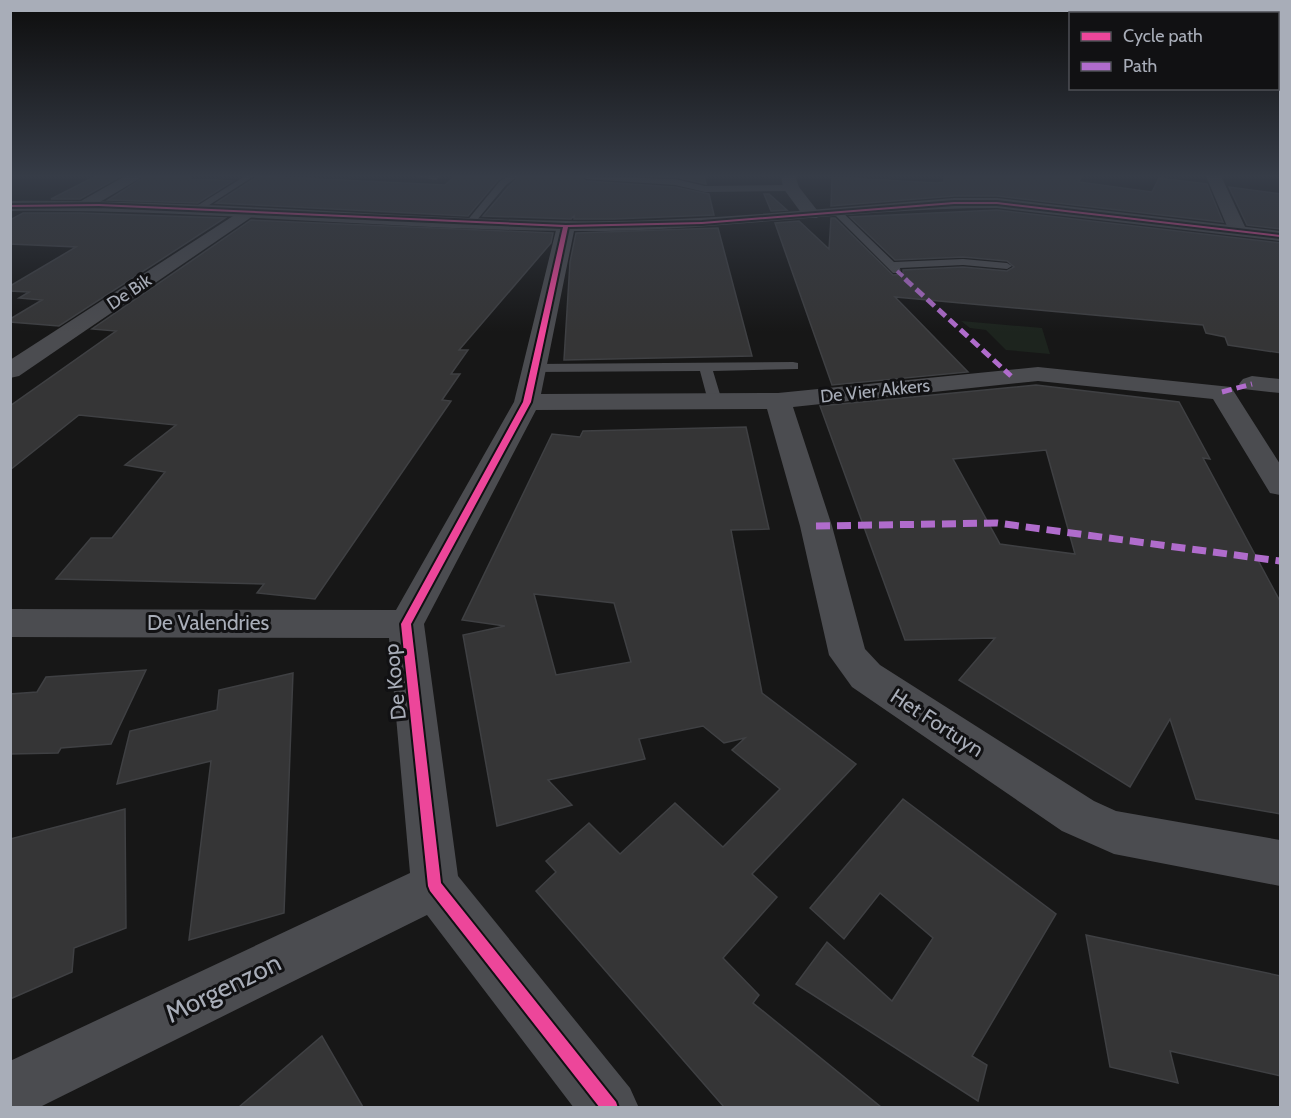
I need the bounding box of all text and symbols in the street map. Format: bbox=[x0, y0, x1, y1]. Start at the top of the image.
legend bbox=[1069, 12, 1279, 90]
text: Cycle path bbox=[1123, 25, 1203, 47]
text: Path bbox=[1123, 55, 1157, 77]
street label: De Bik bbox=[103, 269, 156, 315]
street label: De Vier Akkers bbox=[819, 374, 931, 408]
street label: De Valendries bbox=[147, 610, 269, 635]
street label: De Koop bbox=[378, 643, 411, 721]
street label: Het Fortuyn bbox=[886, 683, 988, 762]
street label: Morgenzon bbox=[160, 946, 286, 1030]

